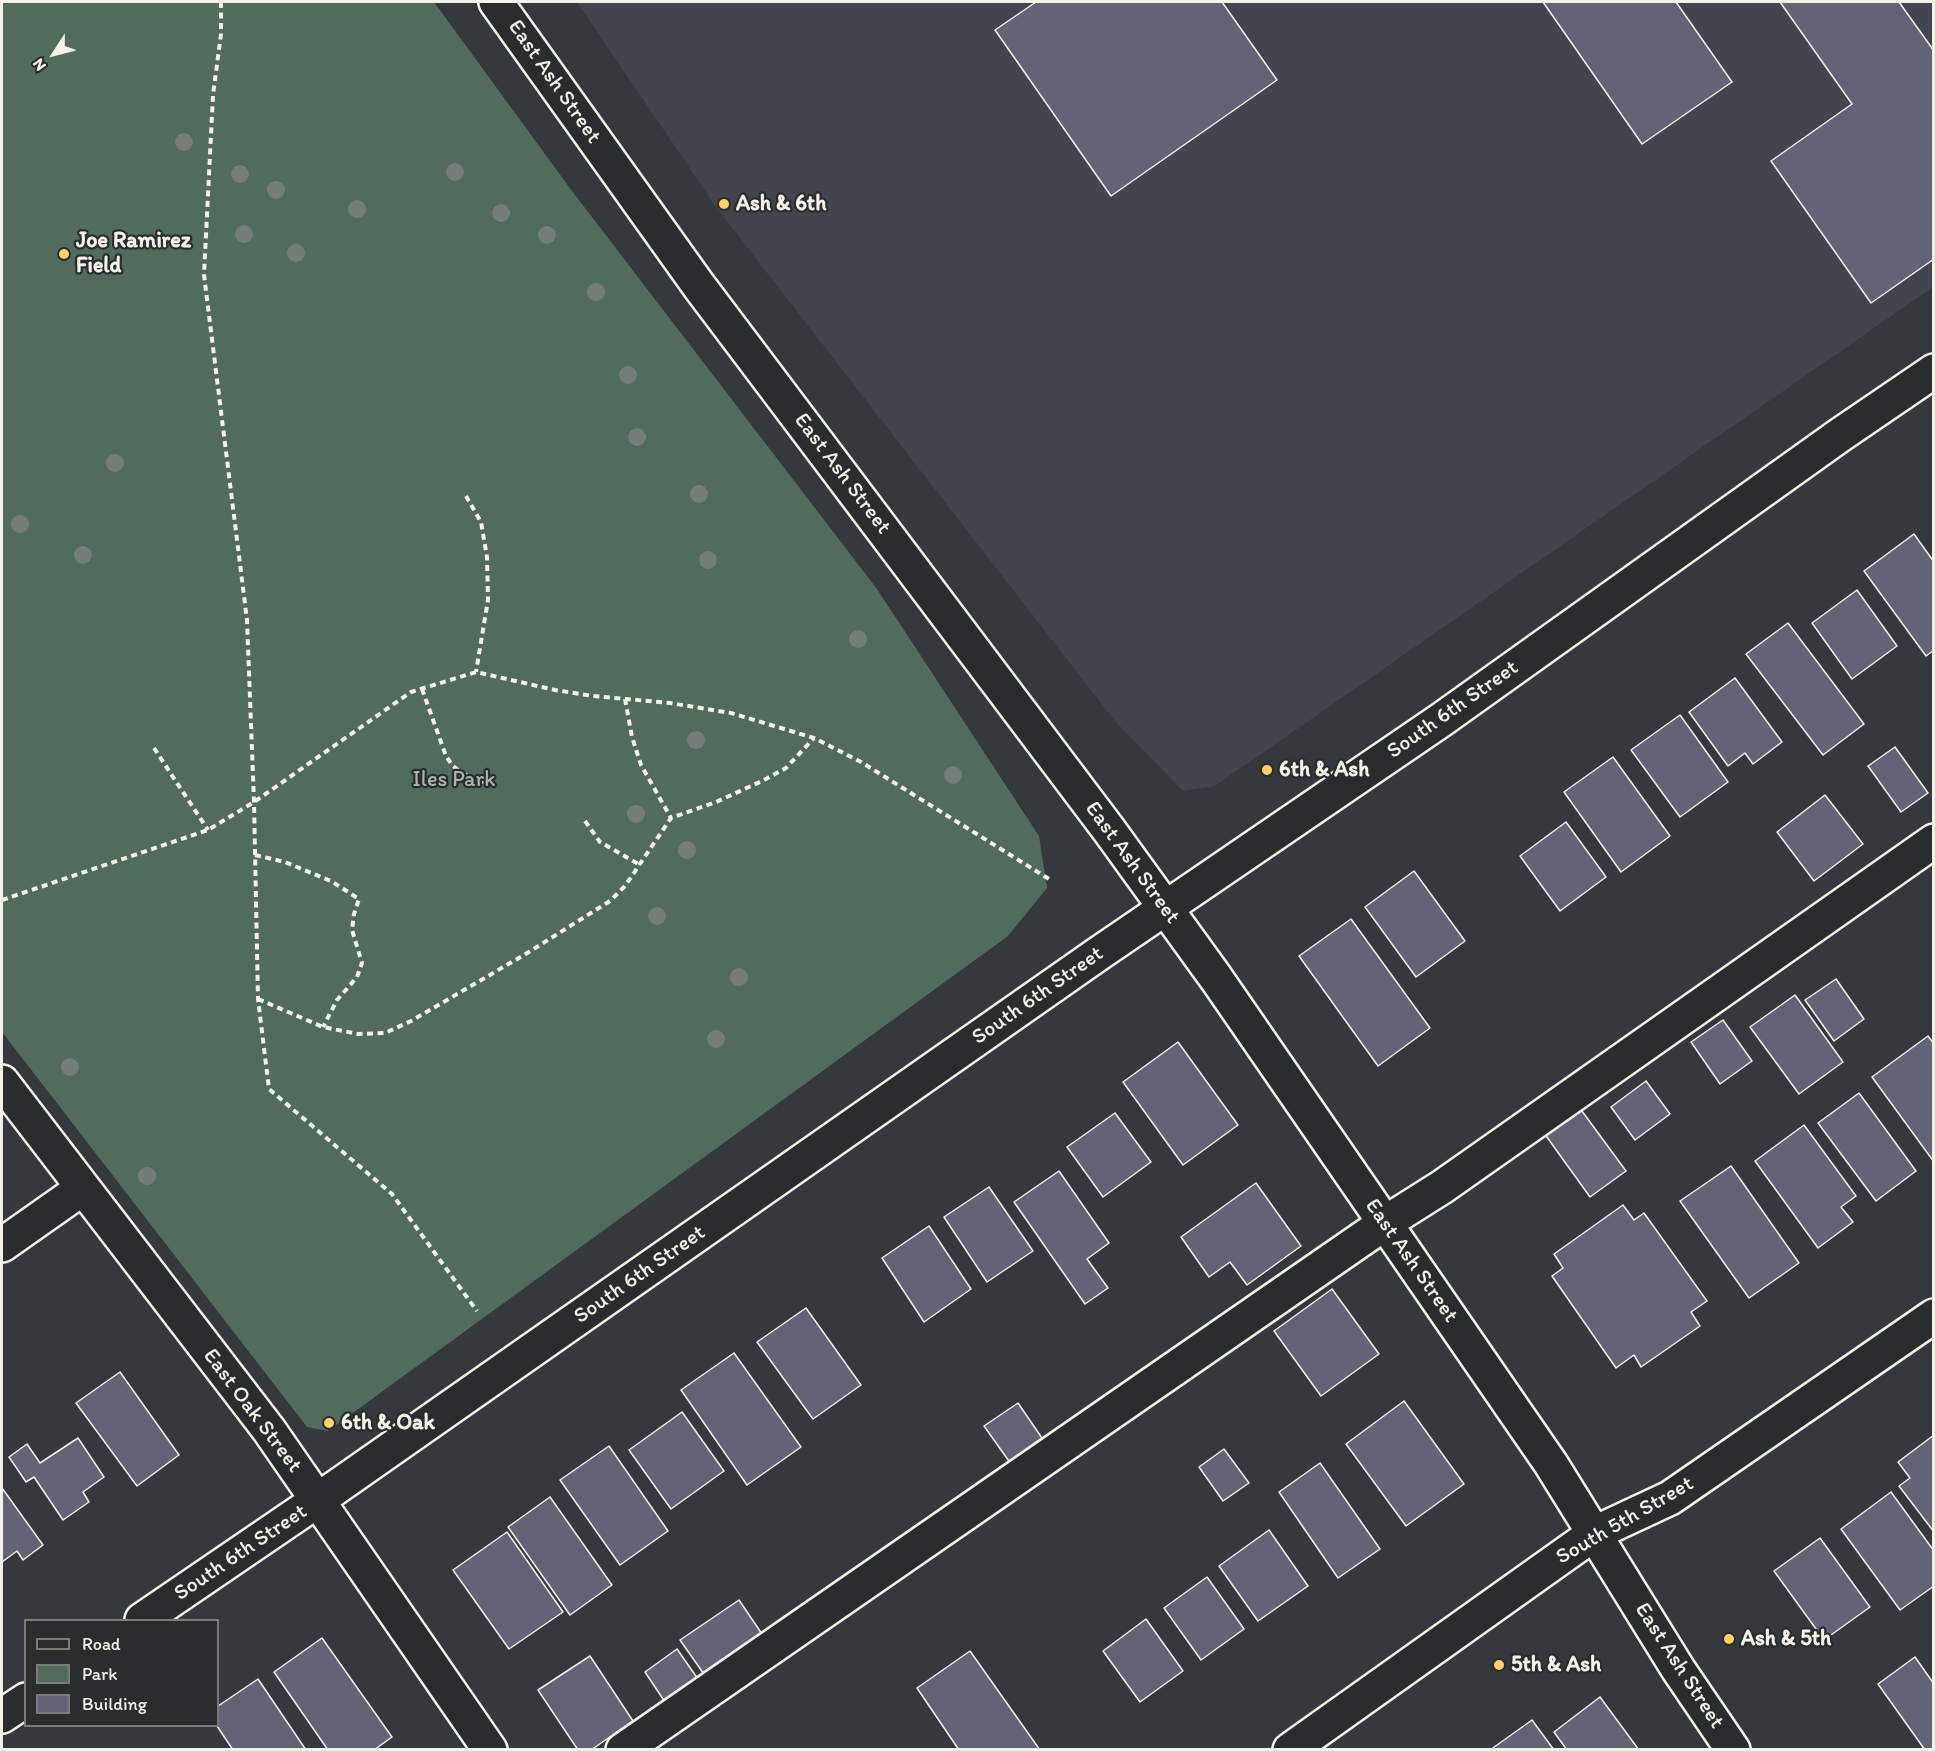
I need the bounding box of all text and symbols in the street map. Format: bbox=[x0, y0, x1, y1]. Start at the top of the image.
street label: East Ash Street bbox=[502, 15, 606, 149]
north arrow bbox=[24, 24, 84, 84]
text: N bbox=[28, 55, 50, 75]
place label: Ash & 6th bbox=[736, 191, 826, 217]
marker: Ash & 6th bbox=[717, 197, 731, 211]
place label: Joe Ramirez Field bbox=[76, 228, 191, 280]
marker: Joe Ramirez Field bbox=[57, 247, 71, 261]
street label: East Ash Street bbox=[788, 408, 896, 540]
street label: South 6th Street bbox=[1382, 655, 1524, 765]
place label: 6th & Ash bbox=[1279, 757, 1369, 783]
marker: 6th & Ash bbox=[1260, 763, 1274, 777]
park label: Iles Park bbox=[413, 767, 495, 793]
street label: East Ash Street bbox=[1079, 797, 1185, 929]
street label: South 6th Street bbox=[967, 941, 1109, 1051]
street label: East Ash Street bbox=[1359, 1194, 1463, 1328]
street label: South 6th Street bbox=[569, 1220, 711, 1330]
street label: East Oak Street bbox=[197, 1344, 307, 1478]
place label: 6th & Oak bbox=[341, 1410, 435, 1436]
marker: 6th & Oak bbox=[322, 1416, 336, 1430]
street label: South 5th Street bbox=[1552, 1471, 1698, 1571]
street label: South 6th Street bbox=[170, 1499, 312, 1607]
street label: East Ash Street bbox=[1629, 1598, 1729, 1734]
legend bbox=[24, 1619, 219, 1727]
place label: Ash & 5th bbox=[1741, 1626, 1831, 1652]
marker: Ash & 5th bbox=[1722, 1632, 1736, 1646]
text: Road bbox=[82, 1633, 121, 1655]
place label: 5th & Ash bbox=[1511, 1652, 1601, 1678]
marker: 5th & Ash bbox=[1492, 1658, 1506, 1672]
text: Park bbox=[82, 1663, 117, 1685]
text: Building bbox=[82, 1693, 147, 1715]

